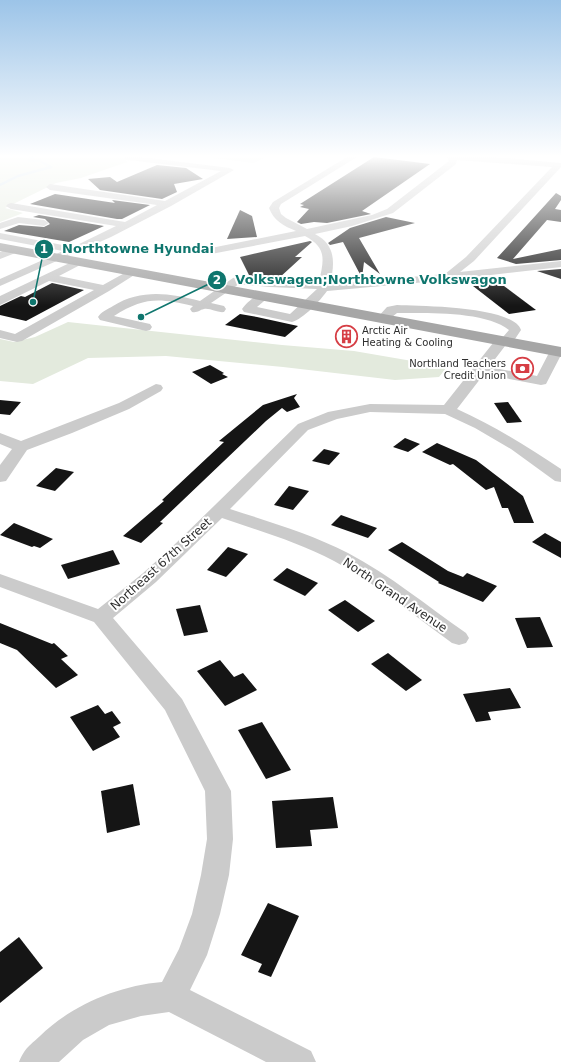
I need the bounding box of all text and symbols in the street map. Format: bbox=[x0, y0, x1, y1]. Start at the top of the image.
callout: Northtowne Hyundai bbox=[34, 236, 222, 261]
text: Northtowne Hyundai bbox=[62, 241, 214, 256]
text: 1 bbox=[40, 242, 48, 256]
callout: Volkswagen;Northtowne Volkswagon bbox=[207, 267, 514, 292]
text: Volkswagen;Northtowne Volkswagon bbox=[235, 272, 507, 287]
text: 2 bbox=[213, 273, 221, 287]
building icon: Arctic Air Heating & Cooling bbox=[333, 323, 359, 349]
place label: Arctic Air Heating & Cooling bbox=[362, 325, 453, 348]
bank icon: Northland Teachers Credit Union bbox=[509, 356, 535, 382]
place label: Northland Teachers Credit Union bbox=[409, 358, 506, 381]
street label: Northeast 67th Street bbox=[108, 515, 215, 613]
street label: North Grand Avenue bbox=[340, 555, 450, 635]

